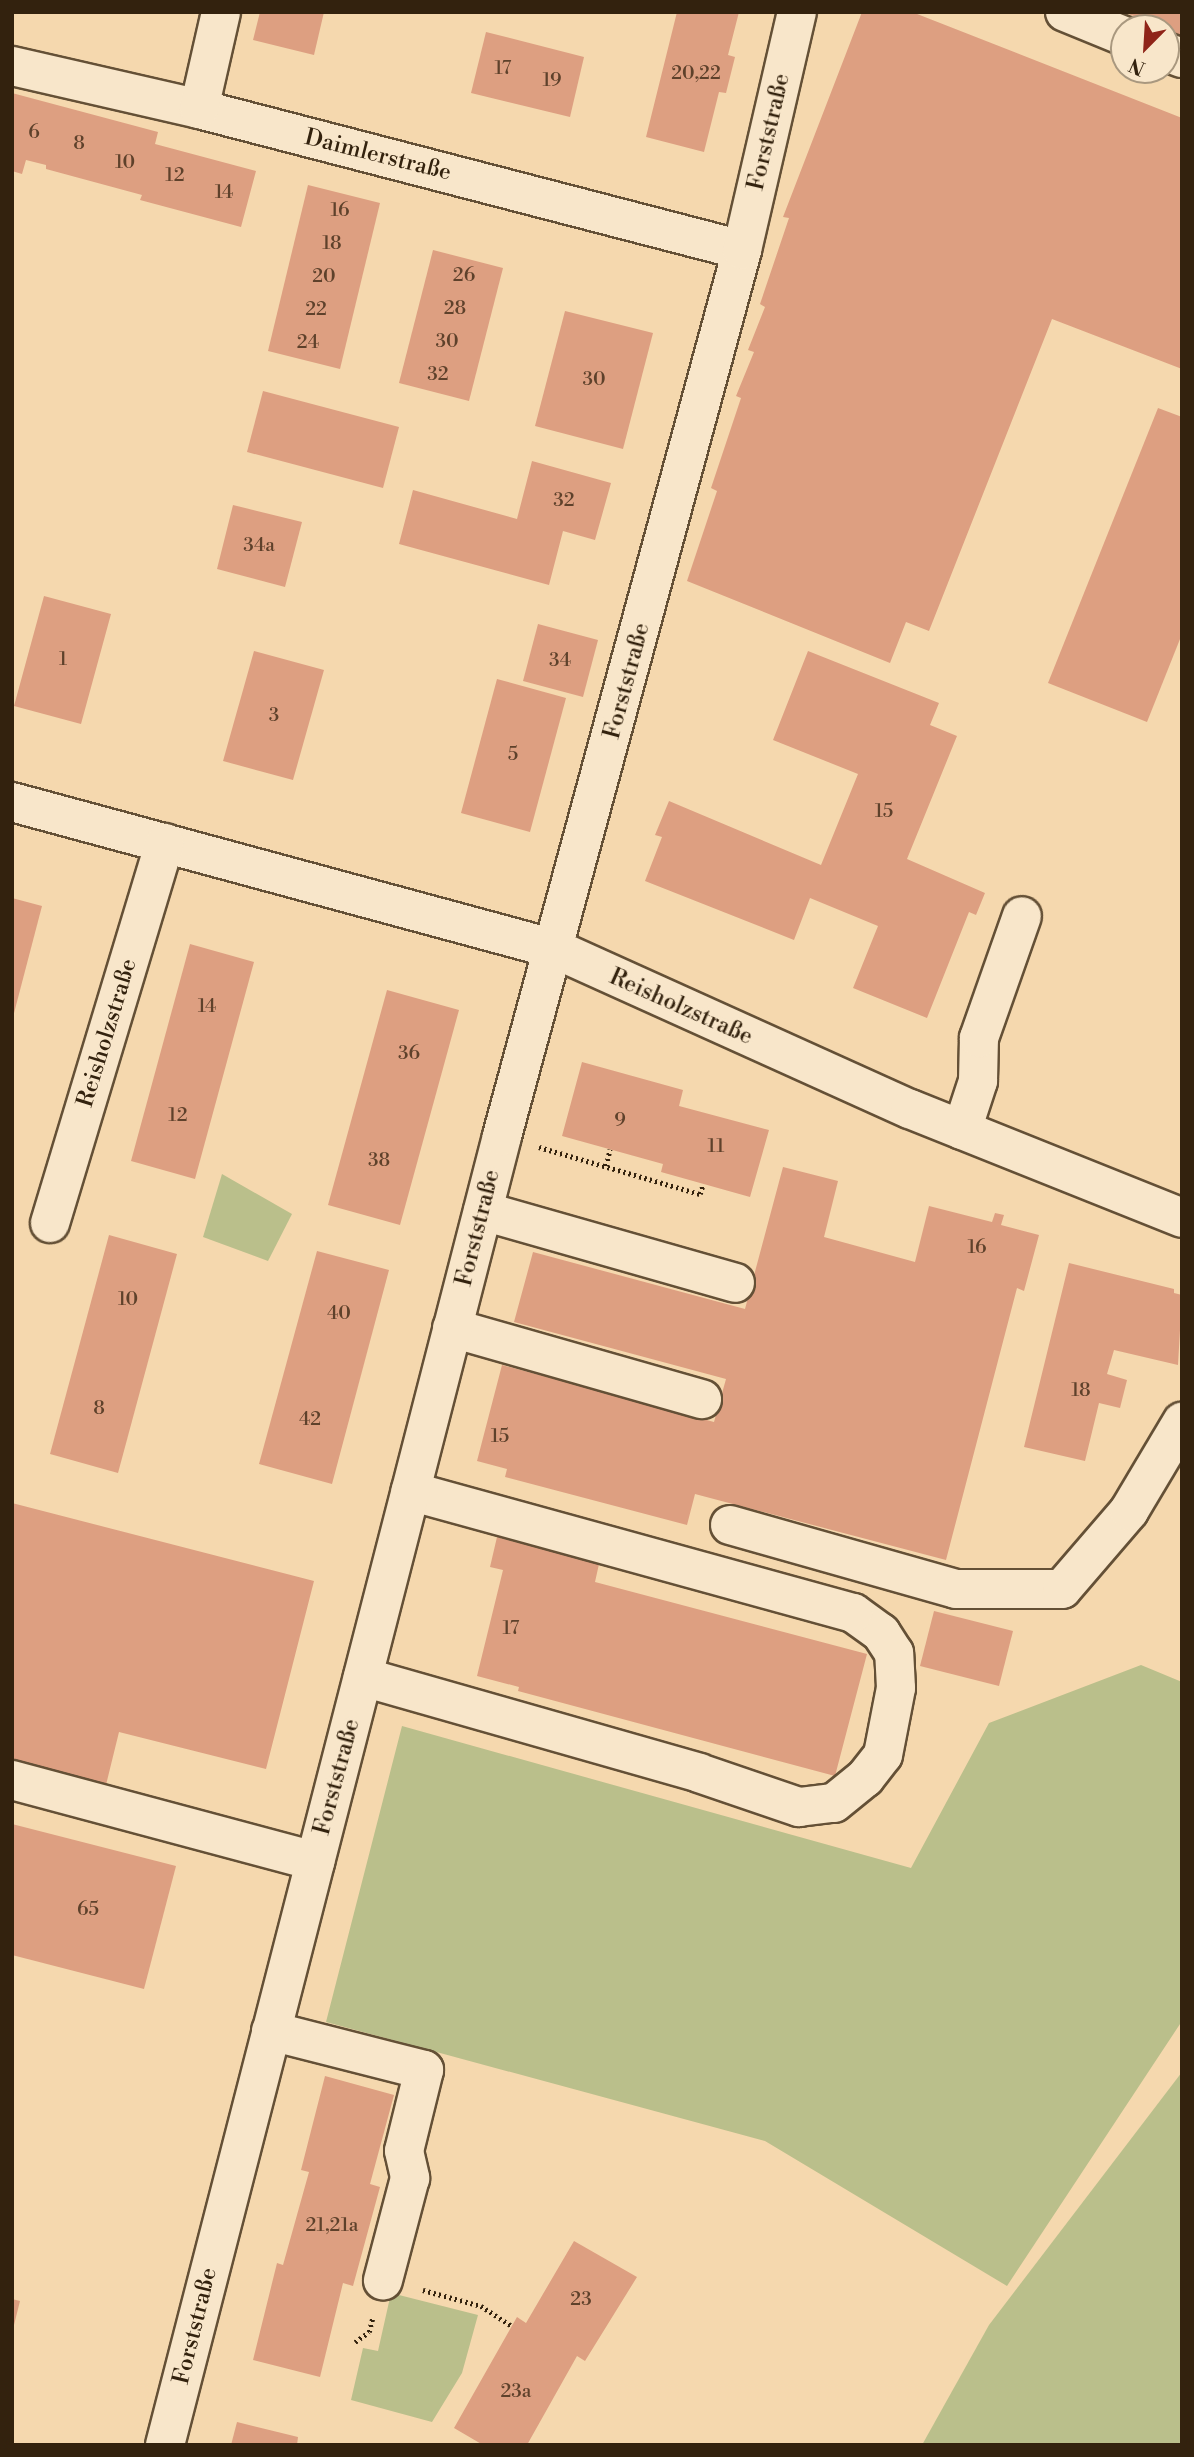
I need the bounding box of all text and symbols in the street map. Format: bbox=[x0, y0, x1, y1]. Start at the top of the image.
north arrow bbox=[1110, 14, 1180, 84]
text: N bbox=[1126, 52, 1149, 80]
house number: 17 bbox=[495, 58, 511, 80]
house number: 20,22 bbox=[671, 63, 721, 85]
house number: 19 bbox=[542, 70, 562, 92]
street label: Forststraße bbox=[742, 71, 796, 193]
house number: 6 bbox=[28, 122, 40, 144]
street label: Daimlerstraße bbox=[302, 123, 454, 187]
house number: 8 bbox=[73, 133, 85, 155]
house number: 10 bbox=[115, 152, 135, 174]
house number: 12 bbox=[165, 165, 185, 187]
house number: 14 bbox=[215, 182, 233, 204]
house number: 16 bbox=[330, 200, 350, 222]
house number: 18 bbox=[322, 233, 342, 255]
house number: 26 bbox=[453, 265, 475, 287]
house number: 20 bbox=[312, 266, 336, 288]
house number: 28 bbox=[444, 298, 466, 320]
house number: 22 bbox=[305, 299, 327, 321]
house number: 30 bbox=[435, 331, 459, 353]
house number: 24 bbox=[297, 332, 319, 354]
house number: 32 bbox=[427, 364, 449, 386]
house number: 30 bbox=[582, 369, 606, 391]
house number: 32 bbox=[553, 490, 575, 512]
house number: 34a bbox=[243, 535, 275, 557]
street label: Forststraße bbox=[598, 620, 656, 742]
house number: 1 bbox=[59, 649, 67, 671]
house number: 34 bbox=[549, 650, 571, 672]
house number: 3 bbox=[269, 705, 279, 727]
house number: 5 bbox=[508, 744, 518, 766]
house number: 15 bbox=[875, 801, 893, 823]
street label: Reisholzstraße bbox=[71, 955, 143, 1111]
street label: Reisholzstraße bbox=[605, 963, 757, 1051]
house number: 14 bbox=[198, 996, 216, 1018]
house number: 36 bbox=[398, 1043, 420, 1065]
house number: 12 bbox=[168, 1105, 188, 1127]
house number: 9 bbox=[614, 1110, 626, 1132]
house number: 11 bbox=[708, 1136, 724, 1158]
house number: 38 bbox=[368, 1150, 390, 1172]
street label: Forststraße bbox=[450, 1167, 506, 1289]
house number: 16 bbox=[967, 1237, 987, 1259]
house number: 10 bbox=[118, 1289, 138, 1311]
house number: 40 bbox=[327, 1303, 351, 1325]
house number: 18 bbox=[1071, 1380, 1091, 1402]
house number: 8 bbox=[93, 1398, 105, 1420]
house number: 42 bbox=[299, 1409, 321, 1431]
house number: 15 bbox=[491, 1426, 509, 1448]
house number: 17 bbox=[503, 1618, 519, 1640]
street label: Forststraße bbox=[308, 1716, 366, 1838]
house number: 65 bbox=[77, 1899, 99, 1921]
house number: 21,21a bbox=[306, 2215, 358, 2237]
street label: Forststraße bbox=[167, 2265, 223, 2387]
house number: 23 bbox=[570, 2289, 592, 2311]
house number: 23a bbox=[501, 2381, 531, 2403]

